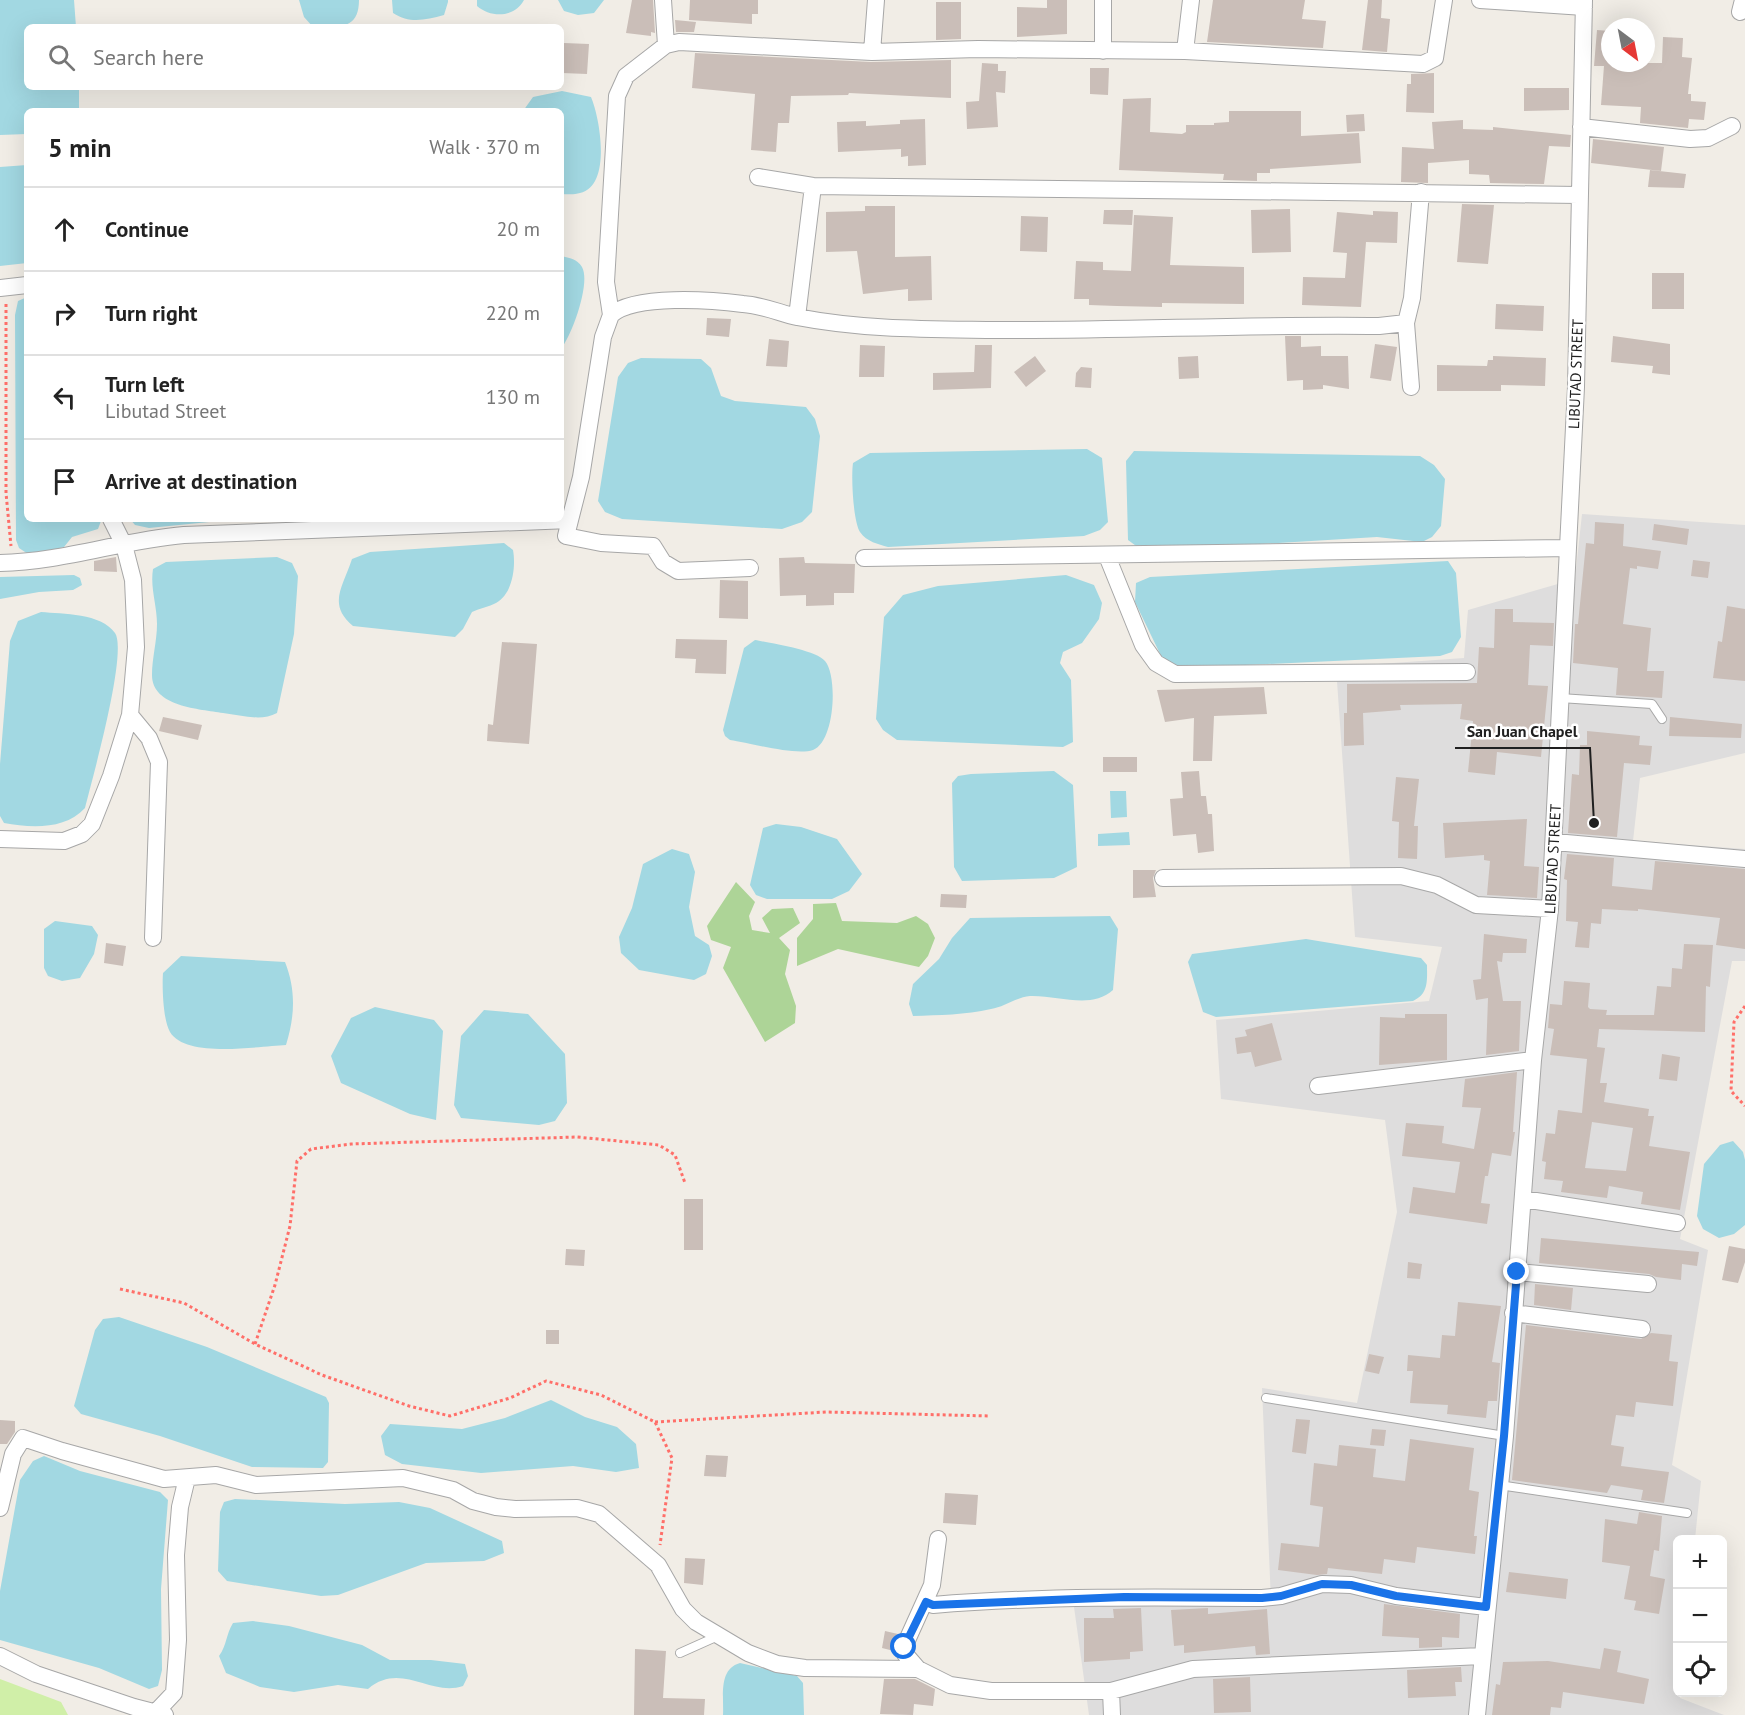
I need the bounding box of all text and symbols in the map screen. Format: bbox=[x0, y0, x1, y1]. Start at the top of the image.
north arrow bbox=[1601, 18, 1655, 72]
search box bbox=[24, 24, 564, 90]
icon: search bbox=[45, 41, 78, 74]
text: Search here bbox=[93, 43, 204, 71]
text: 5 min bbox=[48, 131, 111, 164]
text: Walk · 370 m bbox=[429, 134, 540, 160]
icon: ahead bbox=[48, 213, 81, 246]
text: Continue bbox=[105, 215, 189, 243]
text: 20 m bbox=[497, 216, 540, 242]
icon: right bbox=[48, 297, 81, 330]
text: Turn right bbox=[105, 299, 197, 327]
text: 220 m bbox=[486, 300, 540, 326]
street label: LIBUTAD STREET bbox=[1564, 318, 1587, 429]
text: Turn left bbox=[105, 370, 185, 398]
icon: left bbox=[48, 381, 81, 414]
text: 130 m bbox=[486, 384, 540, 410]
text: Libutad Street bbox=[105, 398, 226, 424]
icon: arrive bbox=[48, 465, 81, 498]
text: Arrive at destination bbox=[105, 467, 297, 495]
callout: San Juan Chapel bbox=[1455, 714, 1590, 748]
text: San Juan Chapel bbox=[1467, 721, 1578, 741]
street label: LIBUTAD STREET bbox=[1540, 803, 1565, 914]
route end bbox=[1503, 1258, 1529, 1284]
map controls bbox=[1673, 1535, 1727, 1697]
button: + bbox=[1673, 1535, 1727, 1589]
button: − bbox=[1673, 1589, 1727, 1643]
route start bbox=[890, 1633, 916, 1659]
button: locate bbox=[1673, 1643, 1727, 1697]

